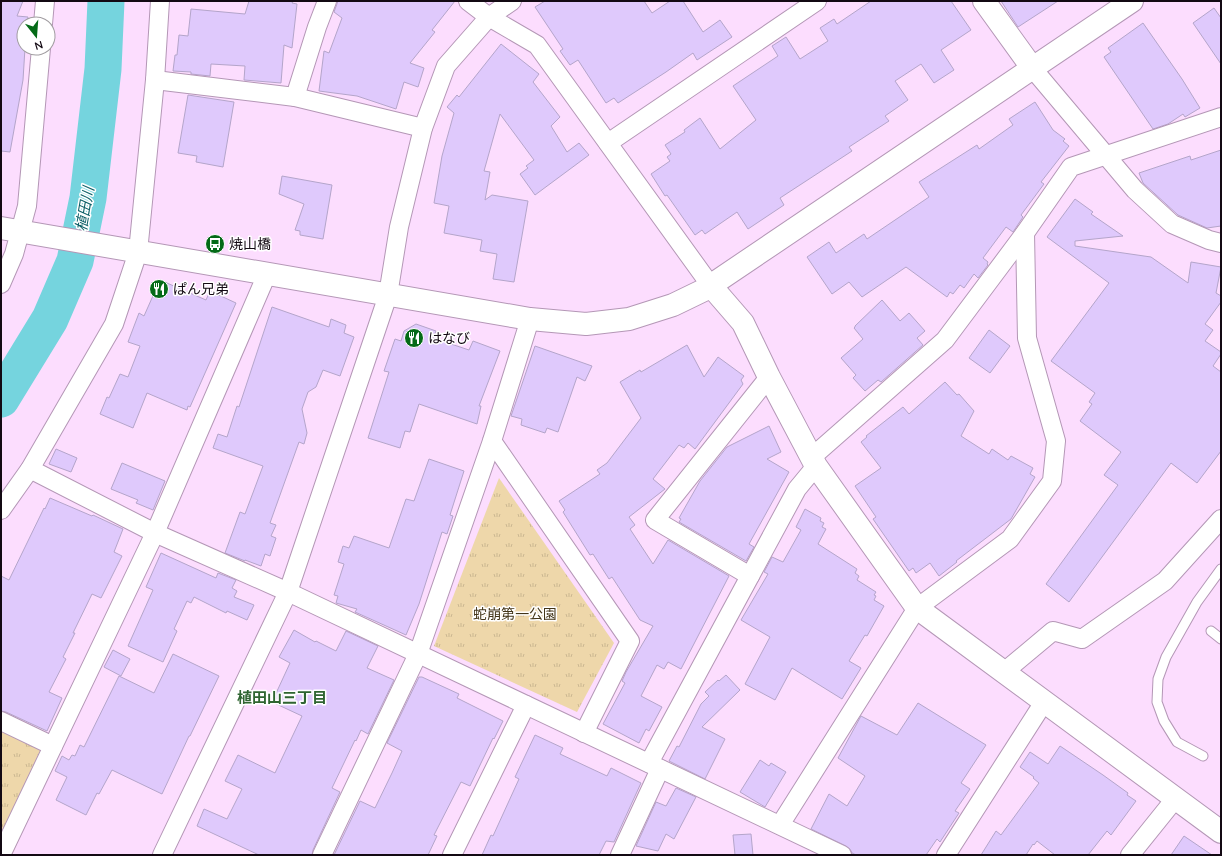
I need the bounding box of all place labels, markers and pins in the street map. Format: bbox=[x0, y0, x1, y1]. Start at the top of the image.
bus stop icon: 焼山橋 bbox=[204, 233, 226, 255]
place label: 焼山橋 bbox=[229, 235, 271, 253]
restaurant icon: ぱん兄弟 bbox=[148, 278, 170, 300]
place label: ぱん兄弟 bbox=[173, 280, 229, 298]
restaurant icon: はなび bbox=[403, 327, 425, 349]
place label: はなび bbox=[428, 329, 470, 347]

